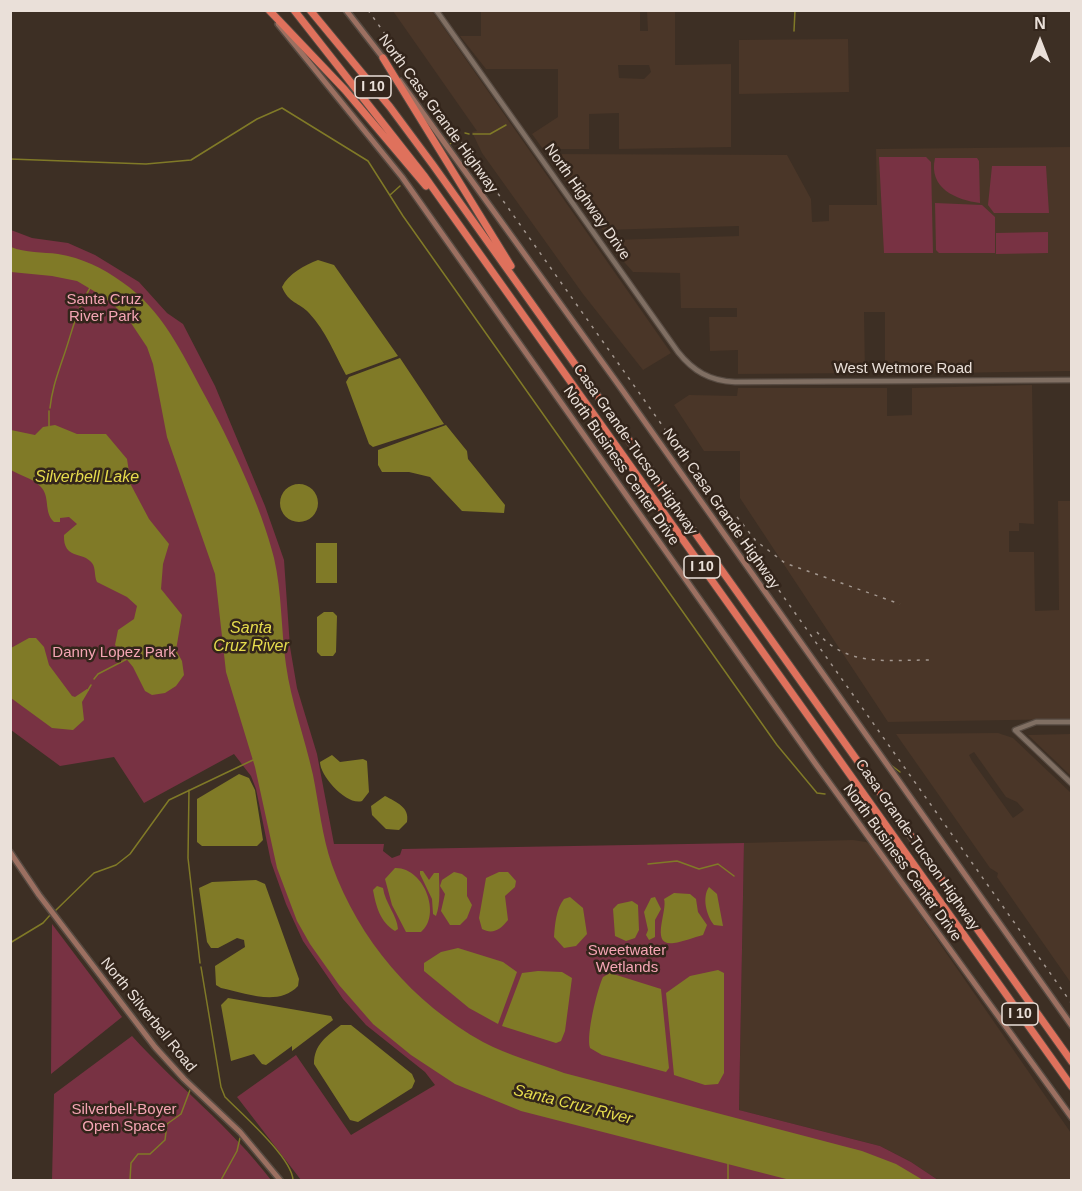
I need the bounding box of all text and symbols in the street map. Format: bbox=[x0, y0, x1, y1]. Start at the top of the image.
north arrow bbox=[1010, 12, 1070, 72]
text: N bbox=[1034, 15, 1046, 32]
street label: North Casa Grande Highway bbox=[374, 31, 502, 197]
road number: I 10 bbox=[355, 76, 391, 98]
street label: North Highway Drive bbox=[540, 141, 634, 263]
park label: Santa Cruz River Park bbox=[66, 291, 142, 326]
street label: West Wetmore Road bbox=[834, 360, 972, 378]
street label: Casa Grande-Tucson Highway bbox=[569, 361, 701, 539]
street label: North Business Center Drive bbox=[559, 383, 683, 549]
street label: North Casa Grande Highway bbox=[659, 425, 783, 593]
water label: Silverbell Lake bbox=[35, 468, 139, 488]
road number: I 10 bbox=[684, 556, 720, 578]
water label: Santa Cruz River bbox=[213, 619, 289, 657]
park label: Danny Lopez Park bbox=[52, 644, 176, 662]
street label: Casa Grande-Tucson Highway bbox=[851, 756, 983, 934]
street label: North Business Center Drive bbox=[839, 781, 965, 945]
park label: Sweetwater Wetlands bbox=[588, 942, 666, 977]
street label: North Silverbell Road bbox=[96, 954, 200, 1076]
road number: I 10 bbox=[1002, 1003, 1038, 1025]
water label: Santa Cruz River bbox=[512, 1081, 634, 1129]
park label: Silverbell-Boyer Open Space bbox=[71, 1101, 177, 1136]

